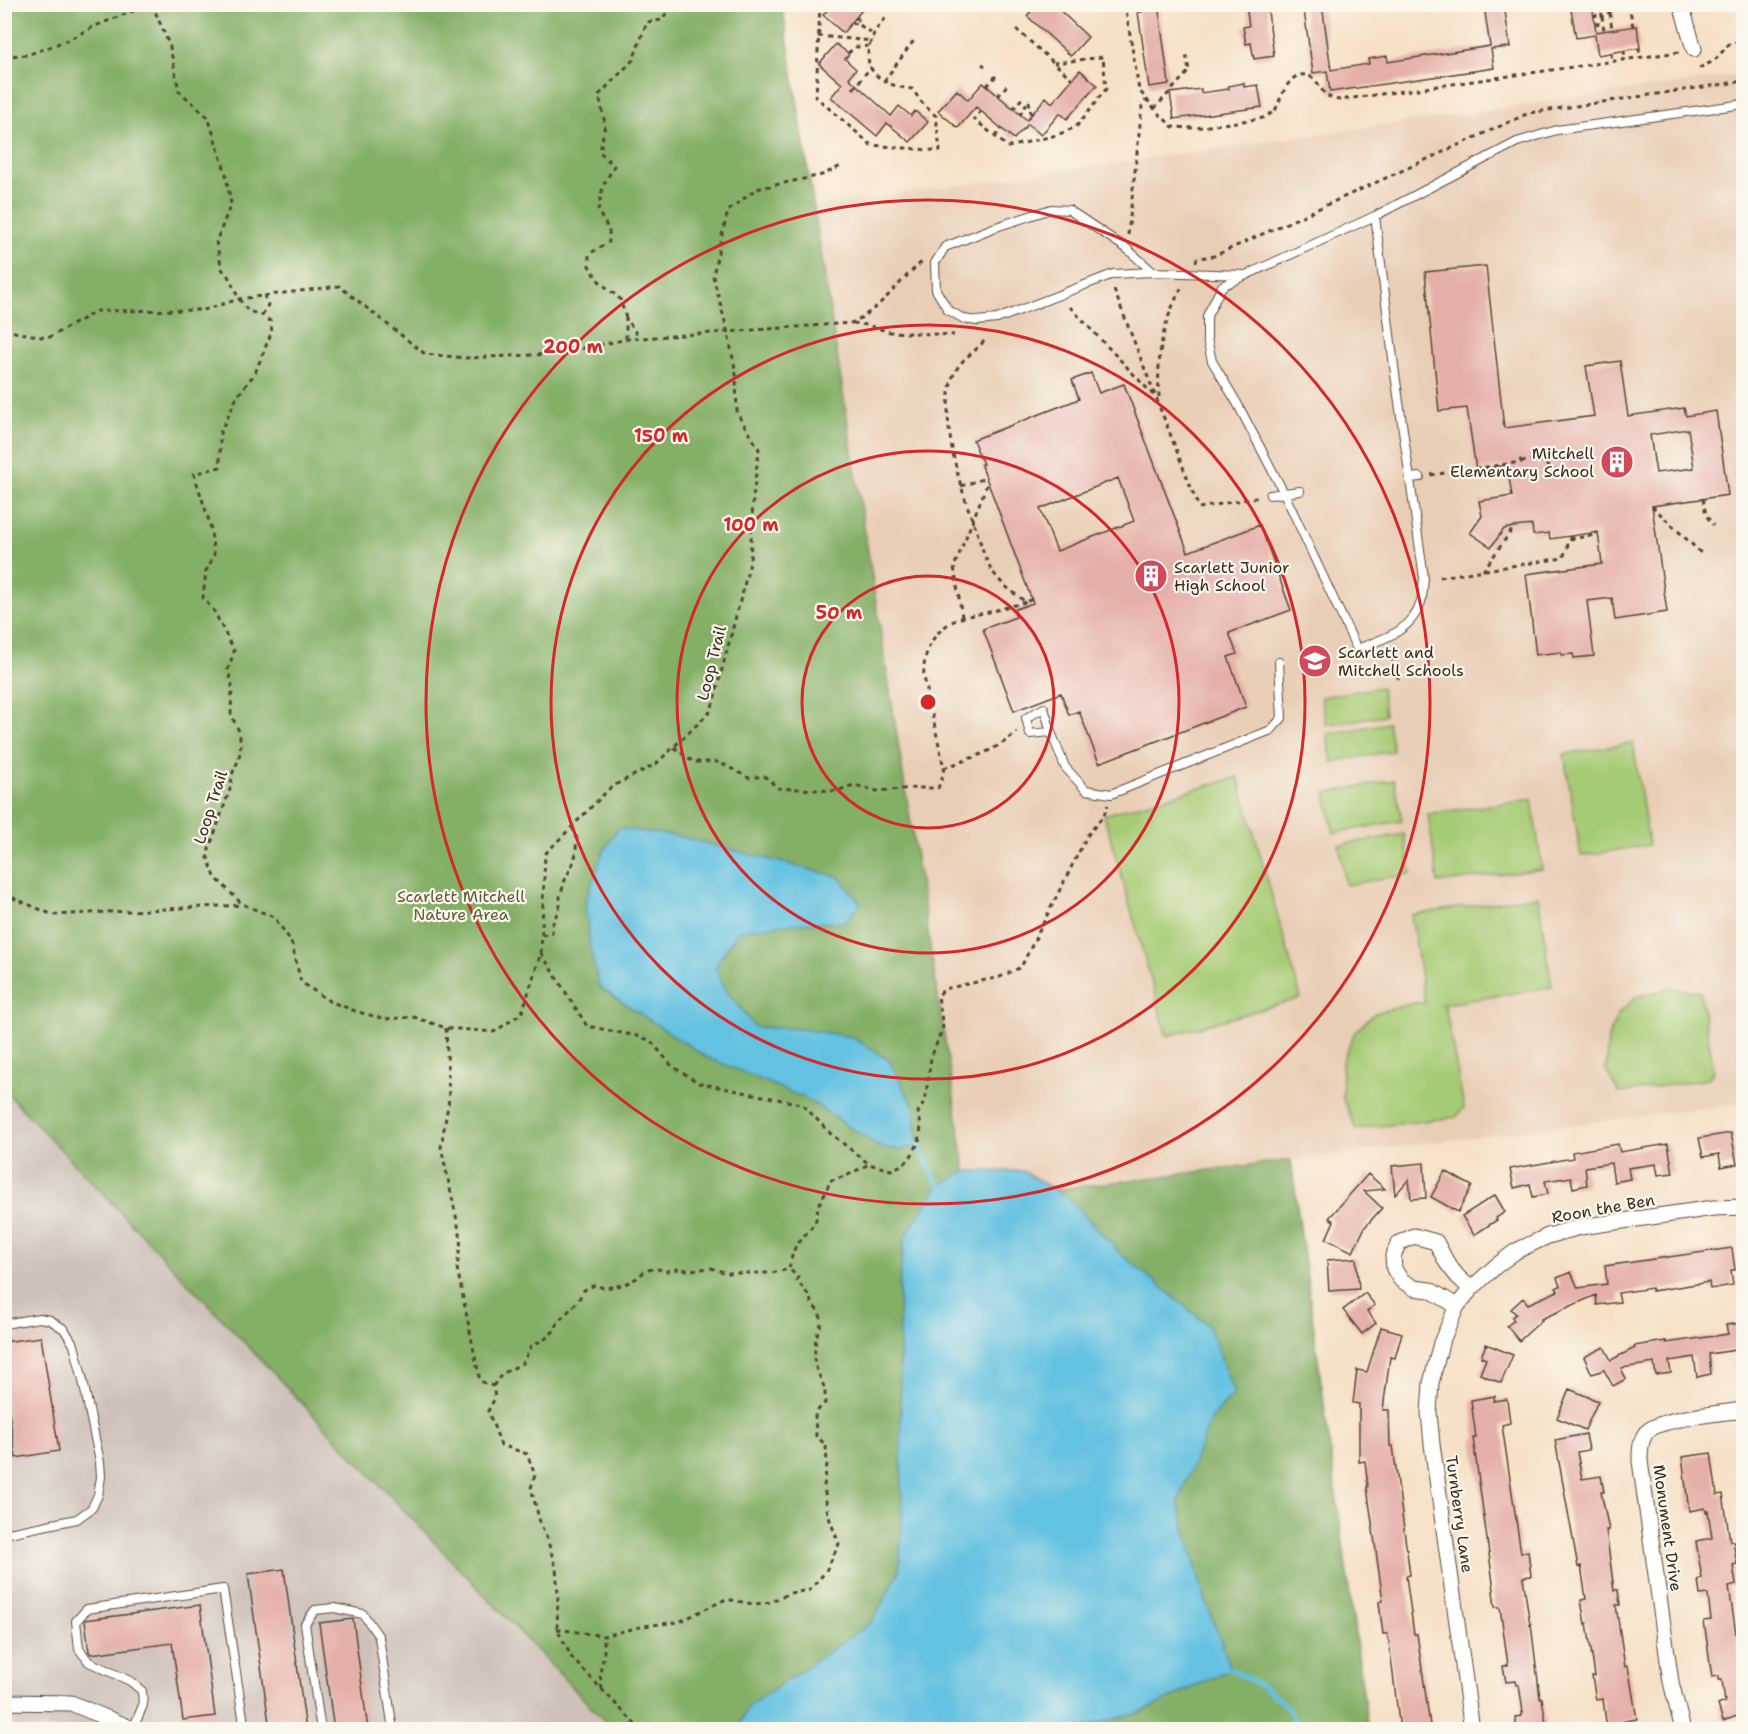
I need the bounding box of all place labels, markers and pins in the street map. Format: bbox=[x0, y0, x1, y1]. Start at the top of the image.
place label: Mitchell Elementary School bbox=[1450, 443, 1594, 482]
building icon: Mitchell Elementary School bbox=[1599, 444, 1635, 480]
place label: Scarlett Junior High School bbox=[1174, 557, 1290, 596]
building icon: Scarlett Junior High School bbox=[1133, 558, 1169, 594]
place label: Scarlett and Mitchell Schools bbox=[1338, 642, 1464, 681]
school or university icon: Scarlett and Mitchell Schools bbox=[1297, 643, 1333, 679]
centre of rings bbox=[918, 692, 938, 712]

